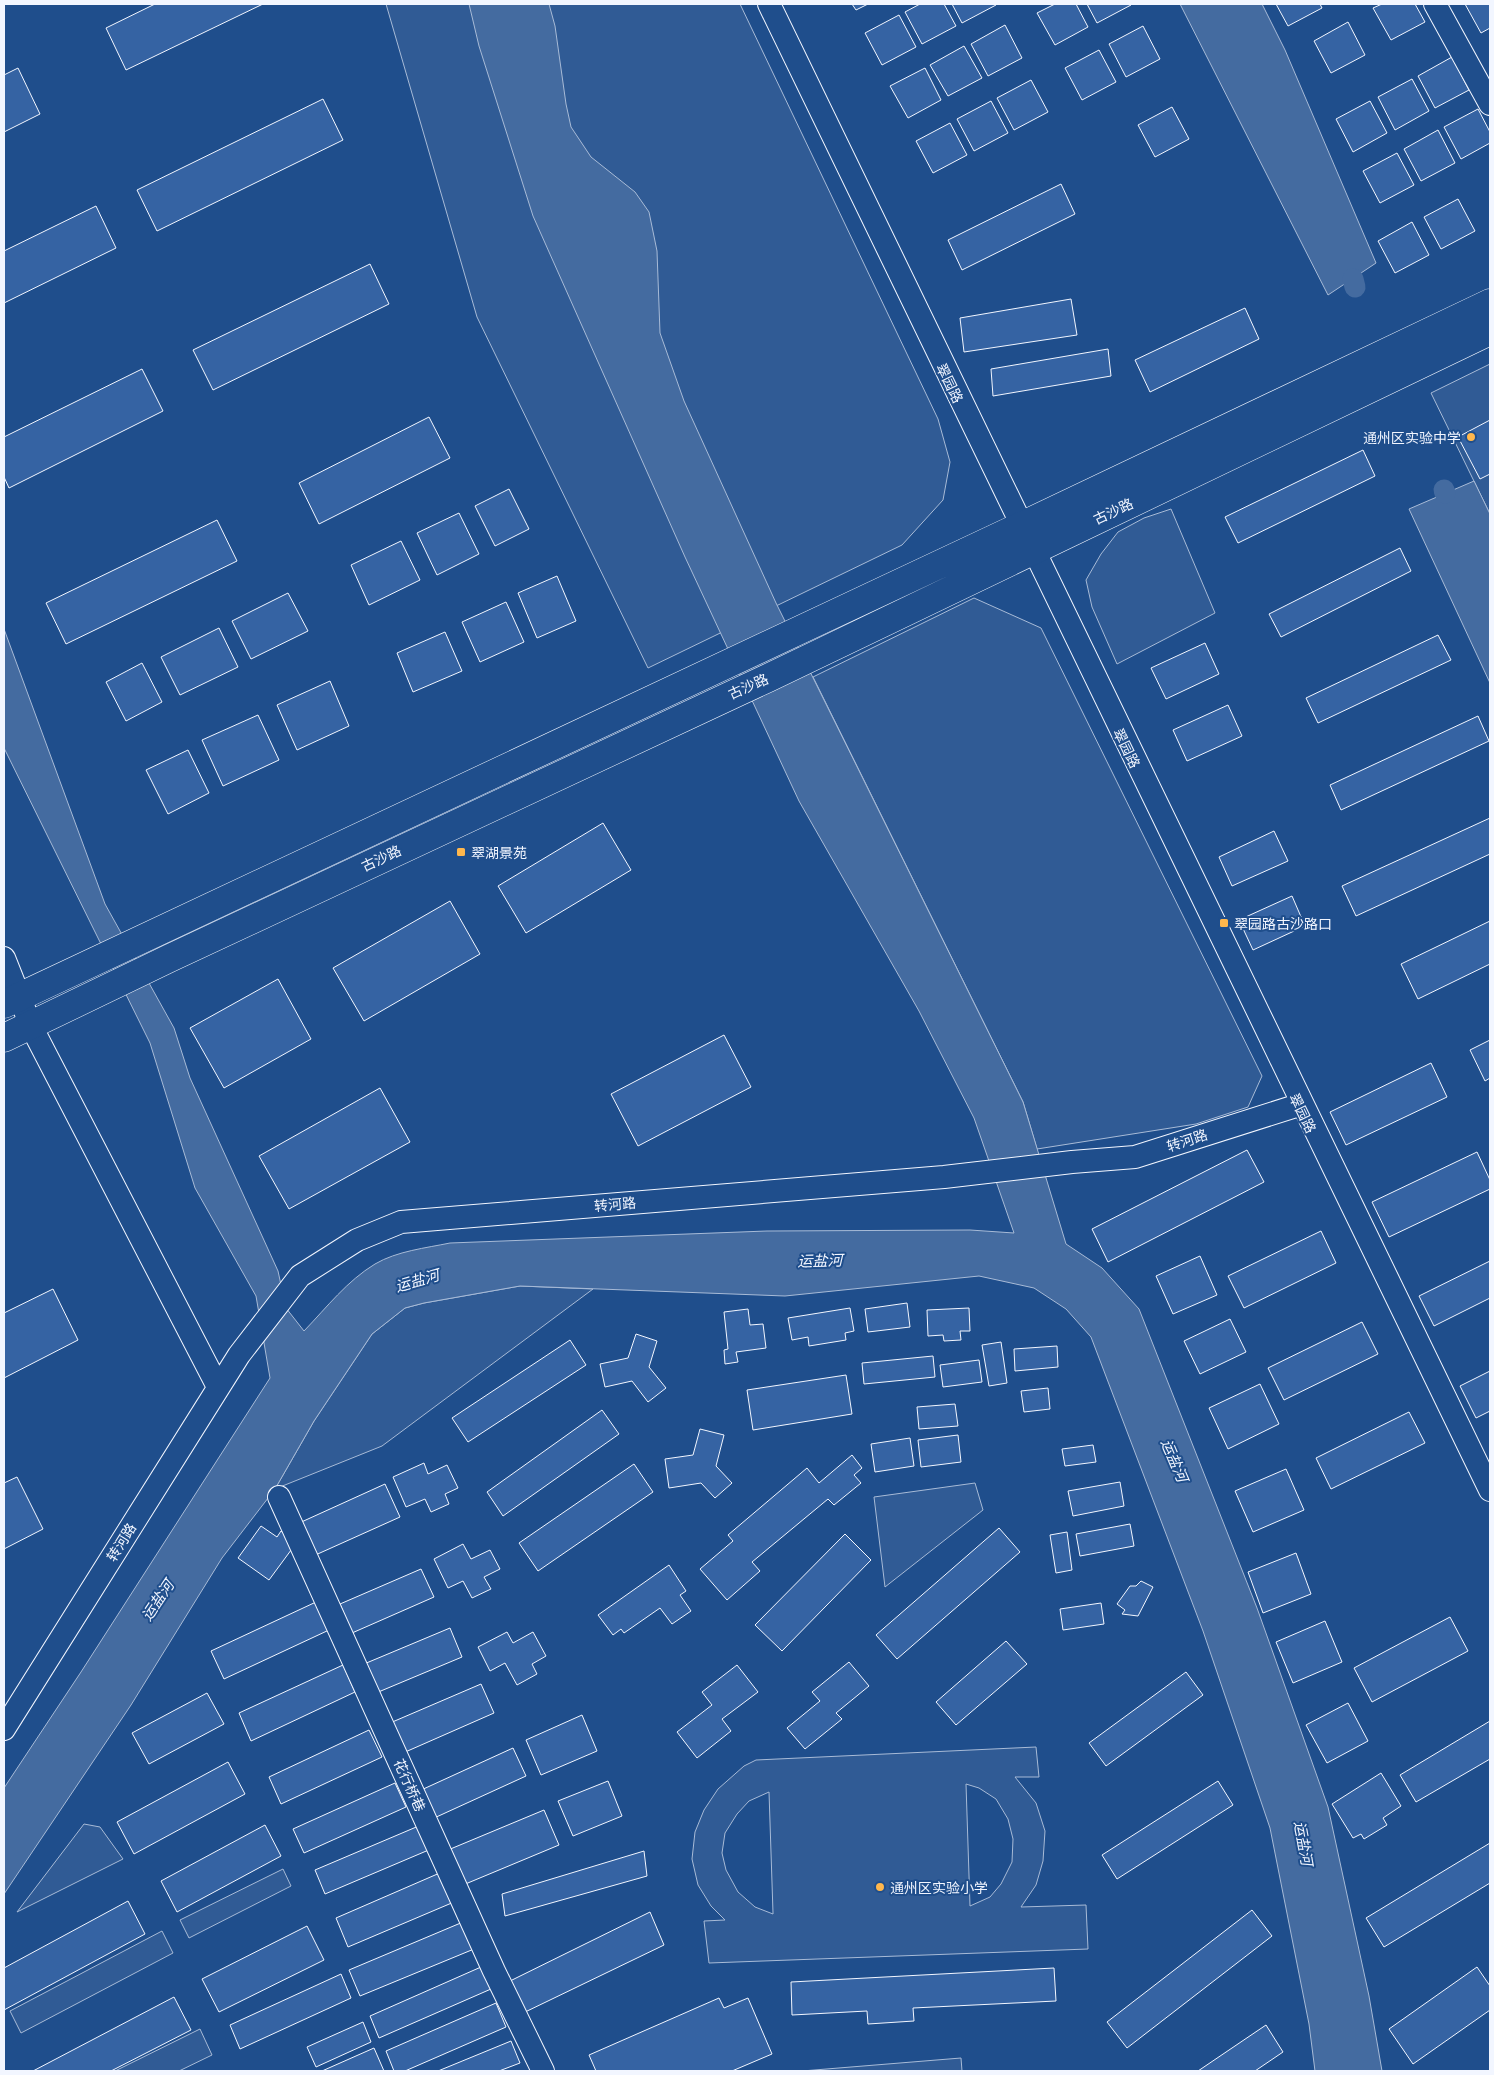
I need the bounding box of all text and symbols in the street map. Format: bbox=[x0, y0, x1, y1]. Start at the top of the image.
street label: 翠园路 bbox=[933, 360, 967, 406]
place label: 通州区实验中学 bbox=[1363, 429, 1461, 446]
marker: 通州区实验中学 bbox=[1465, 431, 1477, 443]
street label: 古沙路 bbox=[1090, 494, 1136, 528]
street label: 古沙路 bbox=[725, 670, 771, 702]
street label: 翠园路 bbox=[1110, 725, 1144, 771]
street label: 古沙路 bbox=[358, 841, 404, 875]
place label: 翠湖景苑 bbox=[471, 844, 527, 861]
marker: 翠湖景苑 bbox=[455, 846, 467, 858]
place label: 翠园路古沙路口 bbox=[1234, 915, 1332, 932]
marker: 翠园路古沙路口 bbox=[1218, 917, 1230, 929]
street label: 翠园路 bbox=[1286, 1090, 1320, 1136]
street label: 转河路 bbox=[1164, 1125, 1210, 1155]
street label: 转河路 bbox=[593, 1194, 637, 1214]
water label: 运盐河 bbox=[797, 1251, 846, 1269]
water label: 运盐河 bbox=[393, 1264, 444, 1295]
water label: 运盐河 bbox=[1158, 1436, 1193, 1487]
street label: 转河路 bbox=[103, 1520, 139, 1564]
water label: 运盐河 bbox=[137, 1574, 179, 1624]
street label: 花行桥巷 bbox=[391, 1756, 429, 1814]
water label: 运盐河 bbox=[1291, 1819, 1317, 1870]
place label: 通州区实验小学 bbox=[890, 1879, 988, 1896]
marker: 通州区实验小学 bbox=[874, 1881, 886, 1893]

